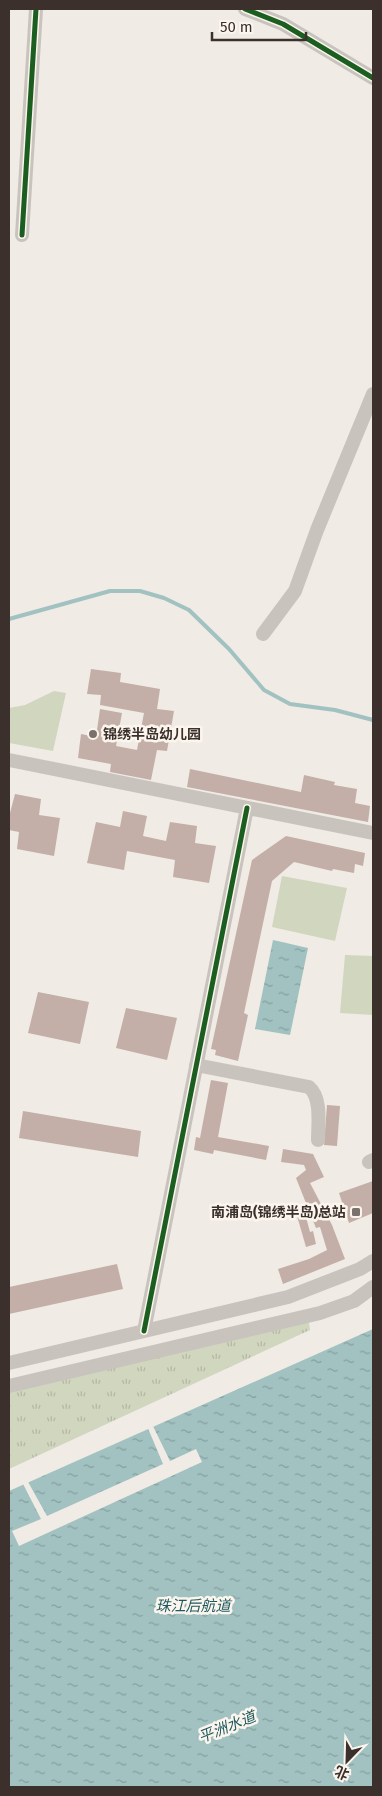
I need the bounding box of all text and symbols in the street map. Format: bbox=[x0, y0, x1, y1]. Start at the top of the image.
scale bar bbox=[212, 10, 306, 42]
text: 50 m bbox=[220, 18, 253, 36]
place label: 锦绣半岛幼儿园 bbox=[103, 726, 201, 743]
marker: 锦绣半岛幼儿园 bbox=[87, 728, 99, 740]
place label: 南浦岛(锦绣半岛)总站 bbox=[211, 1204, 346, 1221]
marker: 南浦岛(锦绣半岛)总站 bbox=[350, 1206, 362, 1218]
water label: 珠江后航道 bbox=[155, 1597, 232, 1615]
water label: 平洲水道 bbox=[196, 1707, 260, 1747]
north arrow bbox=[322, 1736, 372, 1786]
text: 北 bbox=[332, 1762, 352, 1783]

